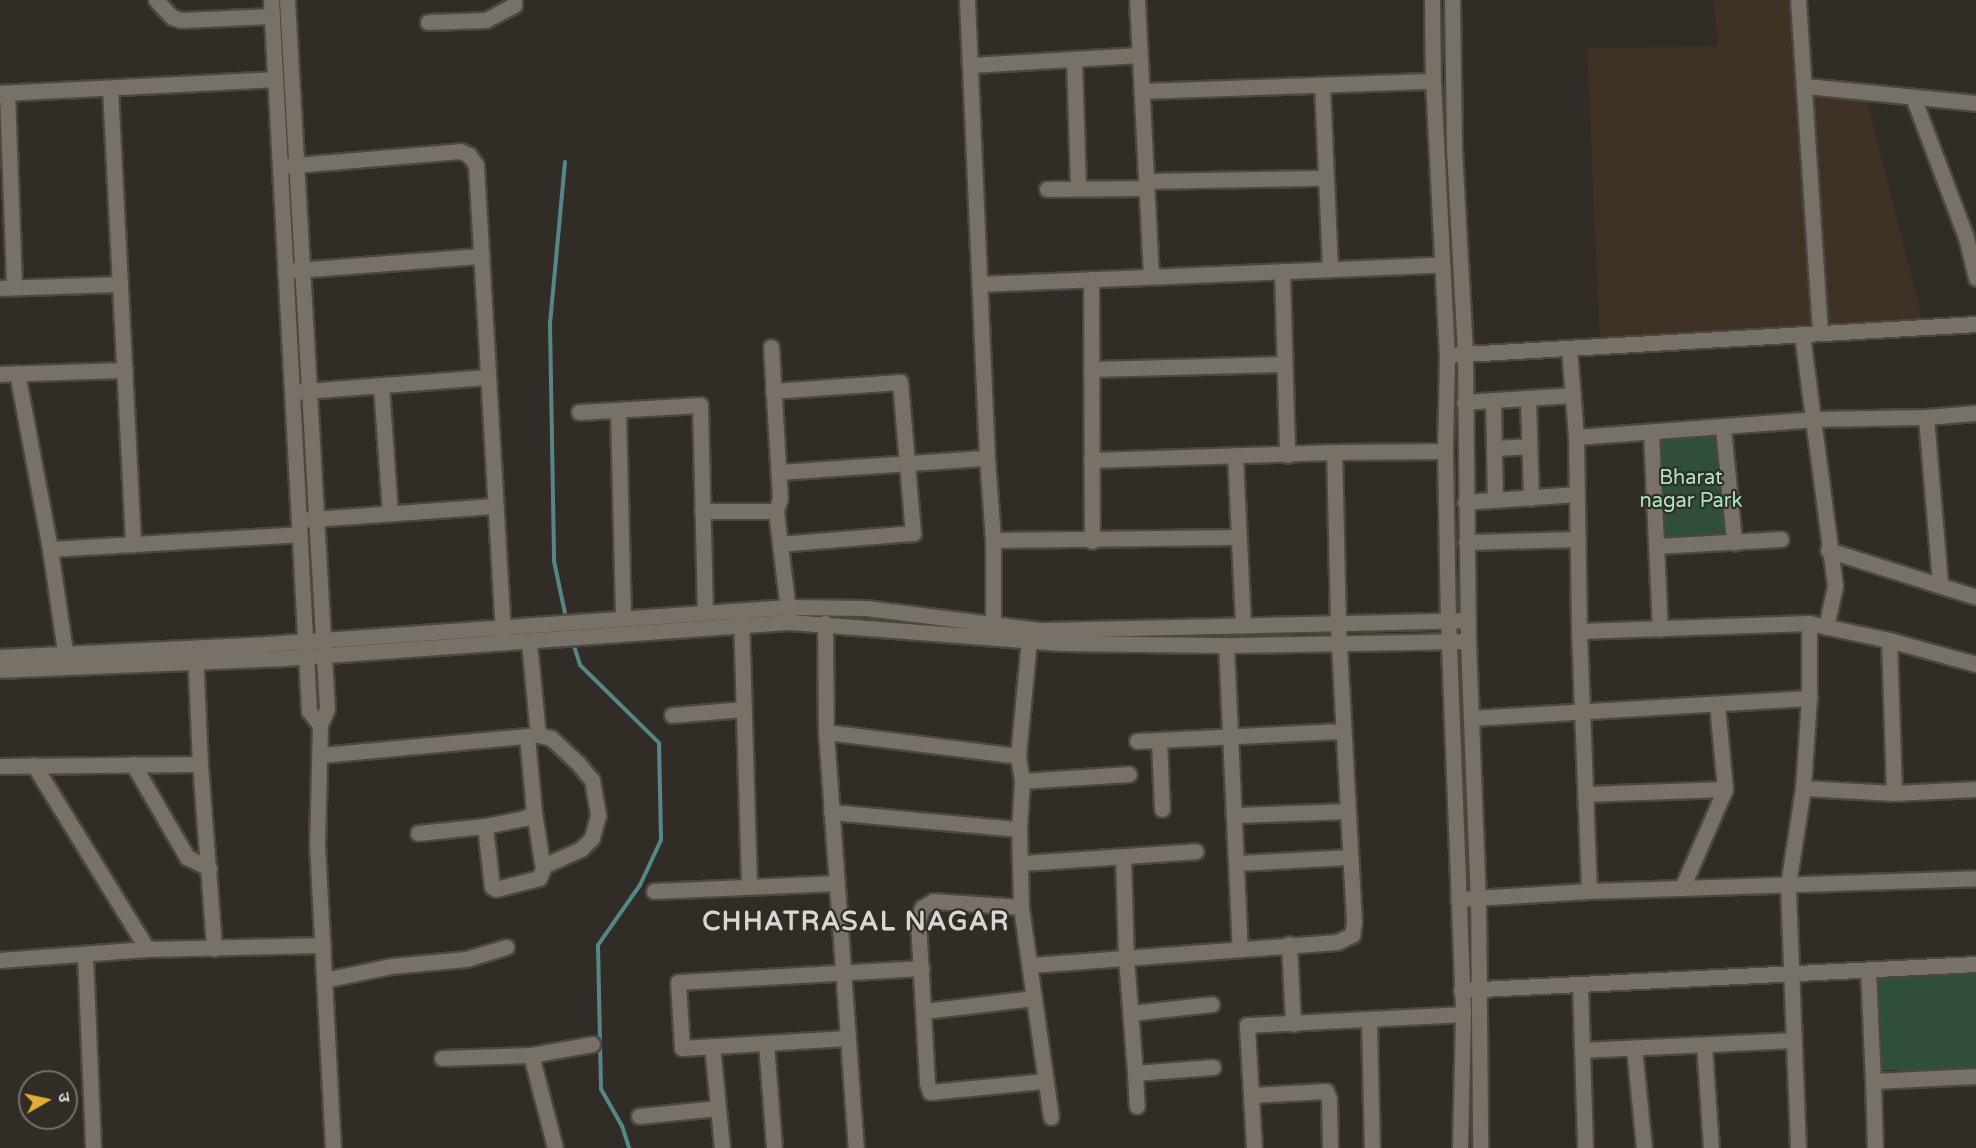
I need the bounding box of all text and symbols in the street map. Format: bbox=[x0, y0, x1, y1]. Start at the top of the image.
park label: Bharat nagar Park bbox=[1640, 467, 1742, 514]
district label: CHHATRASAL NAGAR bbox=[702, 906, 1010, 938]
north arrow bbox=[18, 1070, 78, 1130]
text: उ bbox=[53, 1091, 74, 1104]

